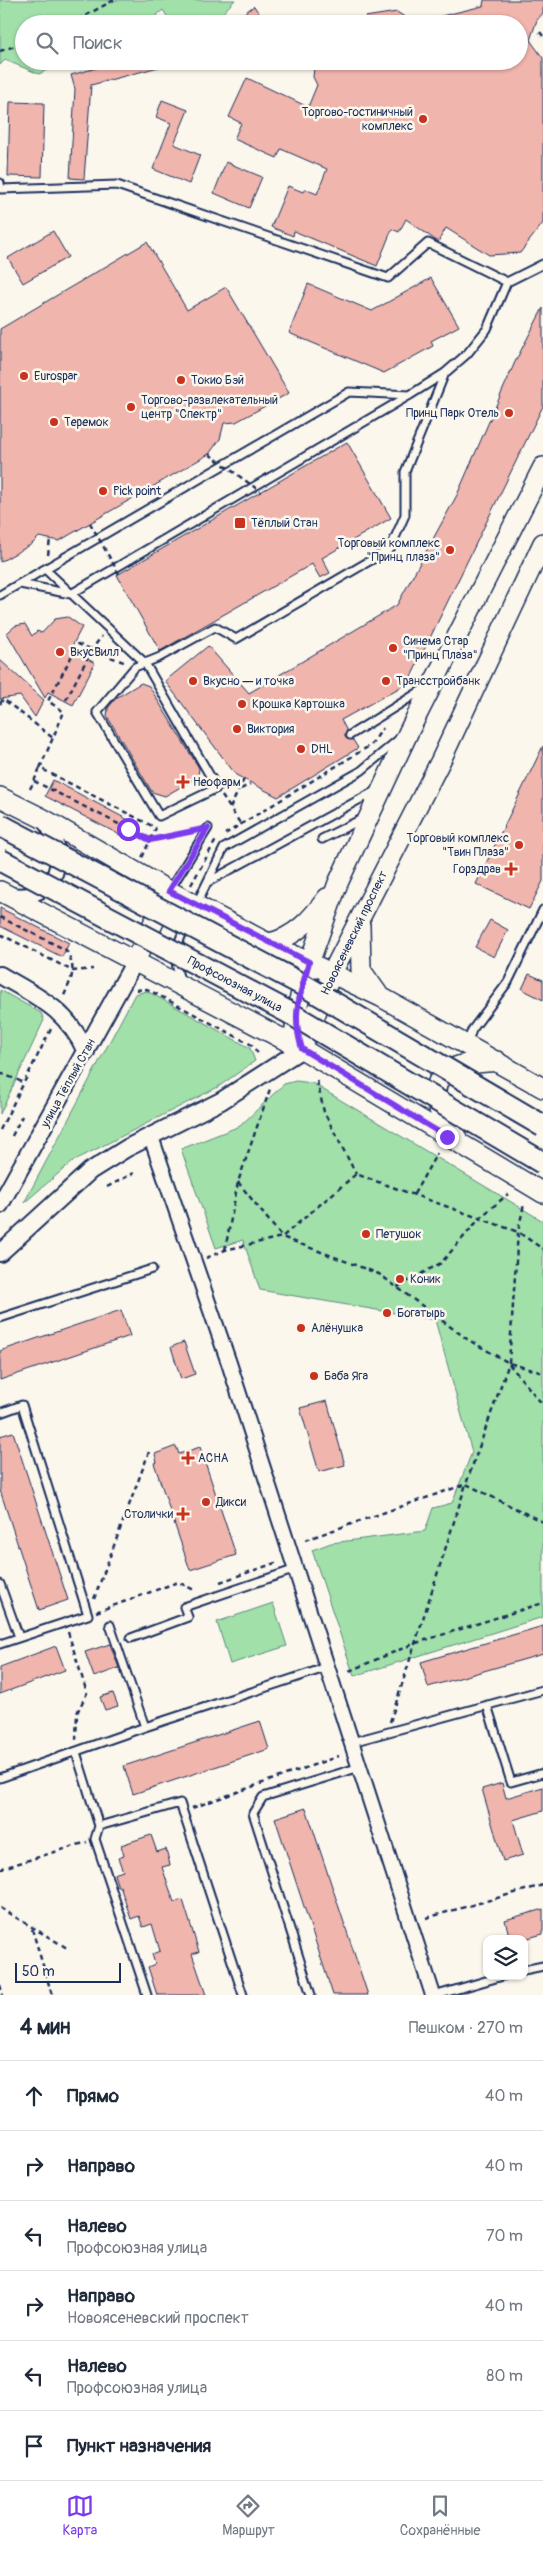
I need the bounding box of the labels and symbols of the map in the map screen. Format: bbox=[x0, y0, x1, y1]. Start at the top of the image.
place label: Торгово-гостиничный комплекс bbox=[302, 105, 413, 134]
marker: Торгово-гостиничный комплекс bbox=[417, 113, 429, 125]
place label: Eurospar bbox=[34, 369, 78, 384]
marker: Eurospar bbox=[18, 370, 30, 382]
place label: Токио Бэй bbox=[191, 373, 244, 388]
marker: Токио Бэй bbox=[175, 374, 187, 386]
place label: Торгово-развлекательный центр "Спектр" bbox=[141, 393, 278, 422]
marker: Торгово-развлекательный центр "Спектр" bbox=[125, 401, 137, 413]
place label: Принц Парк Отель bbox=[406, 406, 499, 421]
marker: Принц Парк Отель bbox=[503, 407, 515, 419]
place label: Теремок bbox=[64, 415, 109, 430]
marker: Теремок bbox=[48, 416, 60, 428]
place label: Pick point bbox=[113, 484, 161, 499]
marker: Pick point bbox=[97, 485, 109, 497]
marker: Тёплый Стан bbox=[233, 516, 247, 530]
place label: Тёплый Стан bbox=[251, 516, 318, 531]
place label: Торговый комплекс "Принц плаза" bbox=[338, 536, 440, 565]
marker: Торговый комплекс "Принц плаза" bbox=[444, 544, 456, 556]
place label: Синема Стар "Принц Плаза" bbox=[403, 634, 478, 663]
marker: Синема Стар "Принц Плаза" bbox=[387, 642, 399, 654]
place label: ВкусВилл bbox=[70, 645, 119, 660]
marker: ВкусВилл bbox=[54, 646, 66, 658]
place label: Вкусно — и точка bbox=[203, 674, 295, 689]
place label: Трансстройбанк bbox=[396, 674, 480, 689]
marker: Вкусно — и точка bbox=[187, 675, 199, 687]
marker: Трансстройбанк bbox=[380, 675, 392, 687]
place label: Крошка Картошка bbox=[252, 697, 345, 712]
marker: Крошка Картошка bbox=[236, 698, 248, 710]
place label: Виктория bbox=[247, 722, 295, 737]
marker: Виктория bbox=[231, 723, 243, 735]
place label: DHL bbox=[311, 742, 333, 757]
marker: DHL bbox=[295, 743, 307, 755]
place label: Неофарм bbox=[193, 775, 241, 790]
marker: Неофарм bbox=[177, 776, 189, 788]
route start bbox=[117, 818, 140, 841]
place label: Торговый комплекс "Твин Плаза" bbox=[407, 831, 509, 860]
marker: Торговый комплекс "Твин Плаза" bbox=[513, 839, 525, 851]
place label: Горздрав bbox=[453, 862, 501, 877]
marker: Горздрав bbox=[505, 863, 517, 875]
street label: Новоясеневский проспект bbox=[318, 869, 391, 998]
street label: Профсоюзная улица bbox=[185, 953, 285, 1016]
street label: улица Тёплый Стан bbox=[37, 1036, 99, 1131]
route end bbox=[436, 1126, 459, 1149]
place label: Петушок bbox=[376, 1227, 421, 1242]
marker: Петушок bbox=[360, 1228, 372, 1240]
place label: Коник bbox=[410, 1272, 441, 1287]
marker: Коник bbox=[394, 1273, 406, 1285]
place label: Богатырь bbox=[397, 1306, 445, 1321]
marker: Богатырь bbox=[381, 1307, 393, 1319]
place label: Алёнушка bbox=[311, 1321, 363, 1336]
marker: Алёнушка bbox=[295, 1322, 307, 1334]
place label: Баба Яга bbox=[324, 1369, 369, 1384]
marker: Баба Яга bbox=[308, 1370, 320, 1382]
place label: АСНА bbox=[198, 1451, 229, 1466]
marker: АСНА bbox=[182, 1452, 194, 1464]
place label: Дикси bbox=[215, 1495, 247, 1510]
marker: Дикси bbox=[200, 1496, 212, 1508]
place label: Столички bbox=[124, 1507, 174, 1522]
marker: Столички bbox=[177, 1508, 189, 1520]
scale bar bbox=[15, 1960, 121, 1983]

